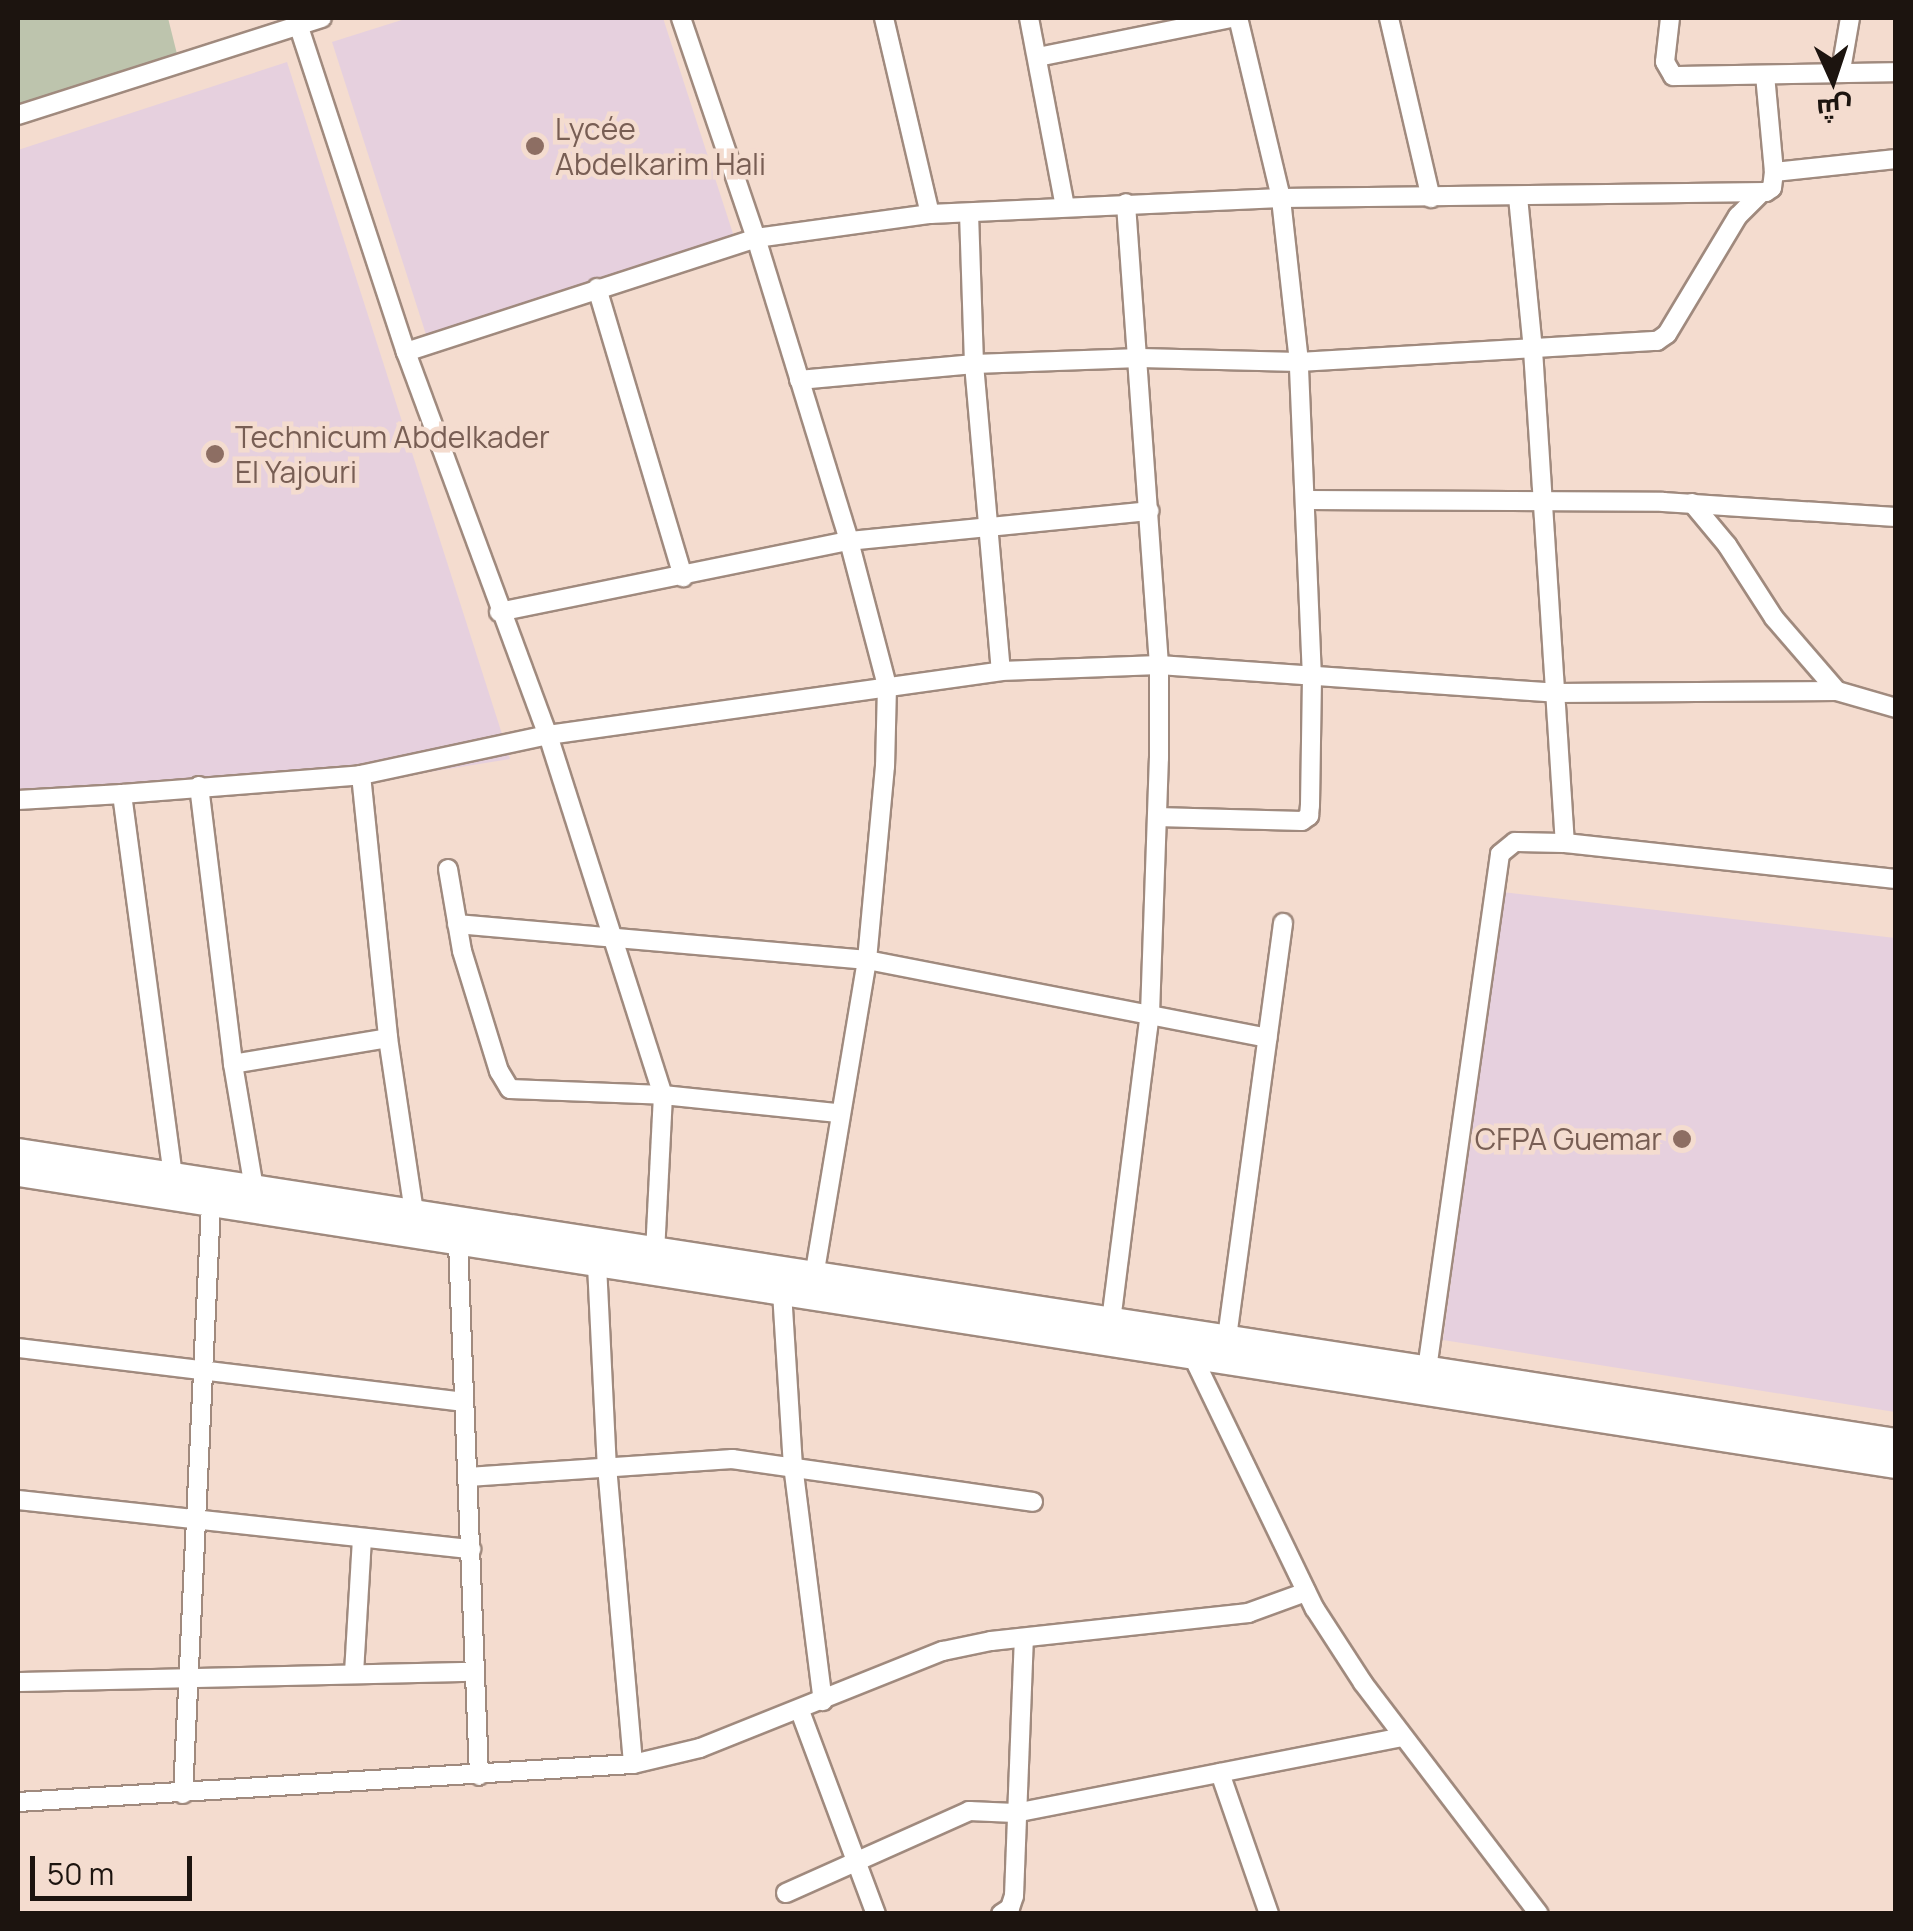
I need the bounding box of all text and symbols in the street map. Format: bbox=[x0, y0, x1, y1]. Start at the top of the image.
north arrow bbox=[1783, 30, 1883, 130]
text: ش bbox=[1816, 90, 1854, 130]
place label: Lycée Abdelkarim Hali bbox=[555, 111, 766, 182]
marker: Lycée Abdelkarim Hali bbox=[524, 135, 546, 157]
place label: Technicum Abdelkader El Yajouri bbox=[235, 419, 550, 490]
marker: Technicum Abdelkader El Yajouri bbox=[204, 443, 226, 465]
place label: CFPA Guemar bbox=[1475, 1121, 1662, 1157]
marker: CFPA Guemar bbox=[1671, 1128, 1693, 1150]
scale bar bbox=[35, 1836, 198, 1898]
text: 50 m bbox=[47, 1853, 114, 1894]

